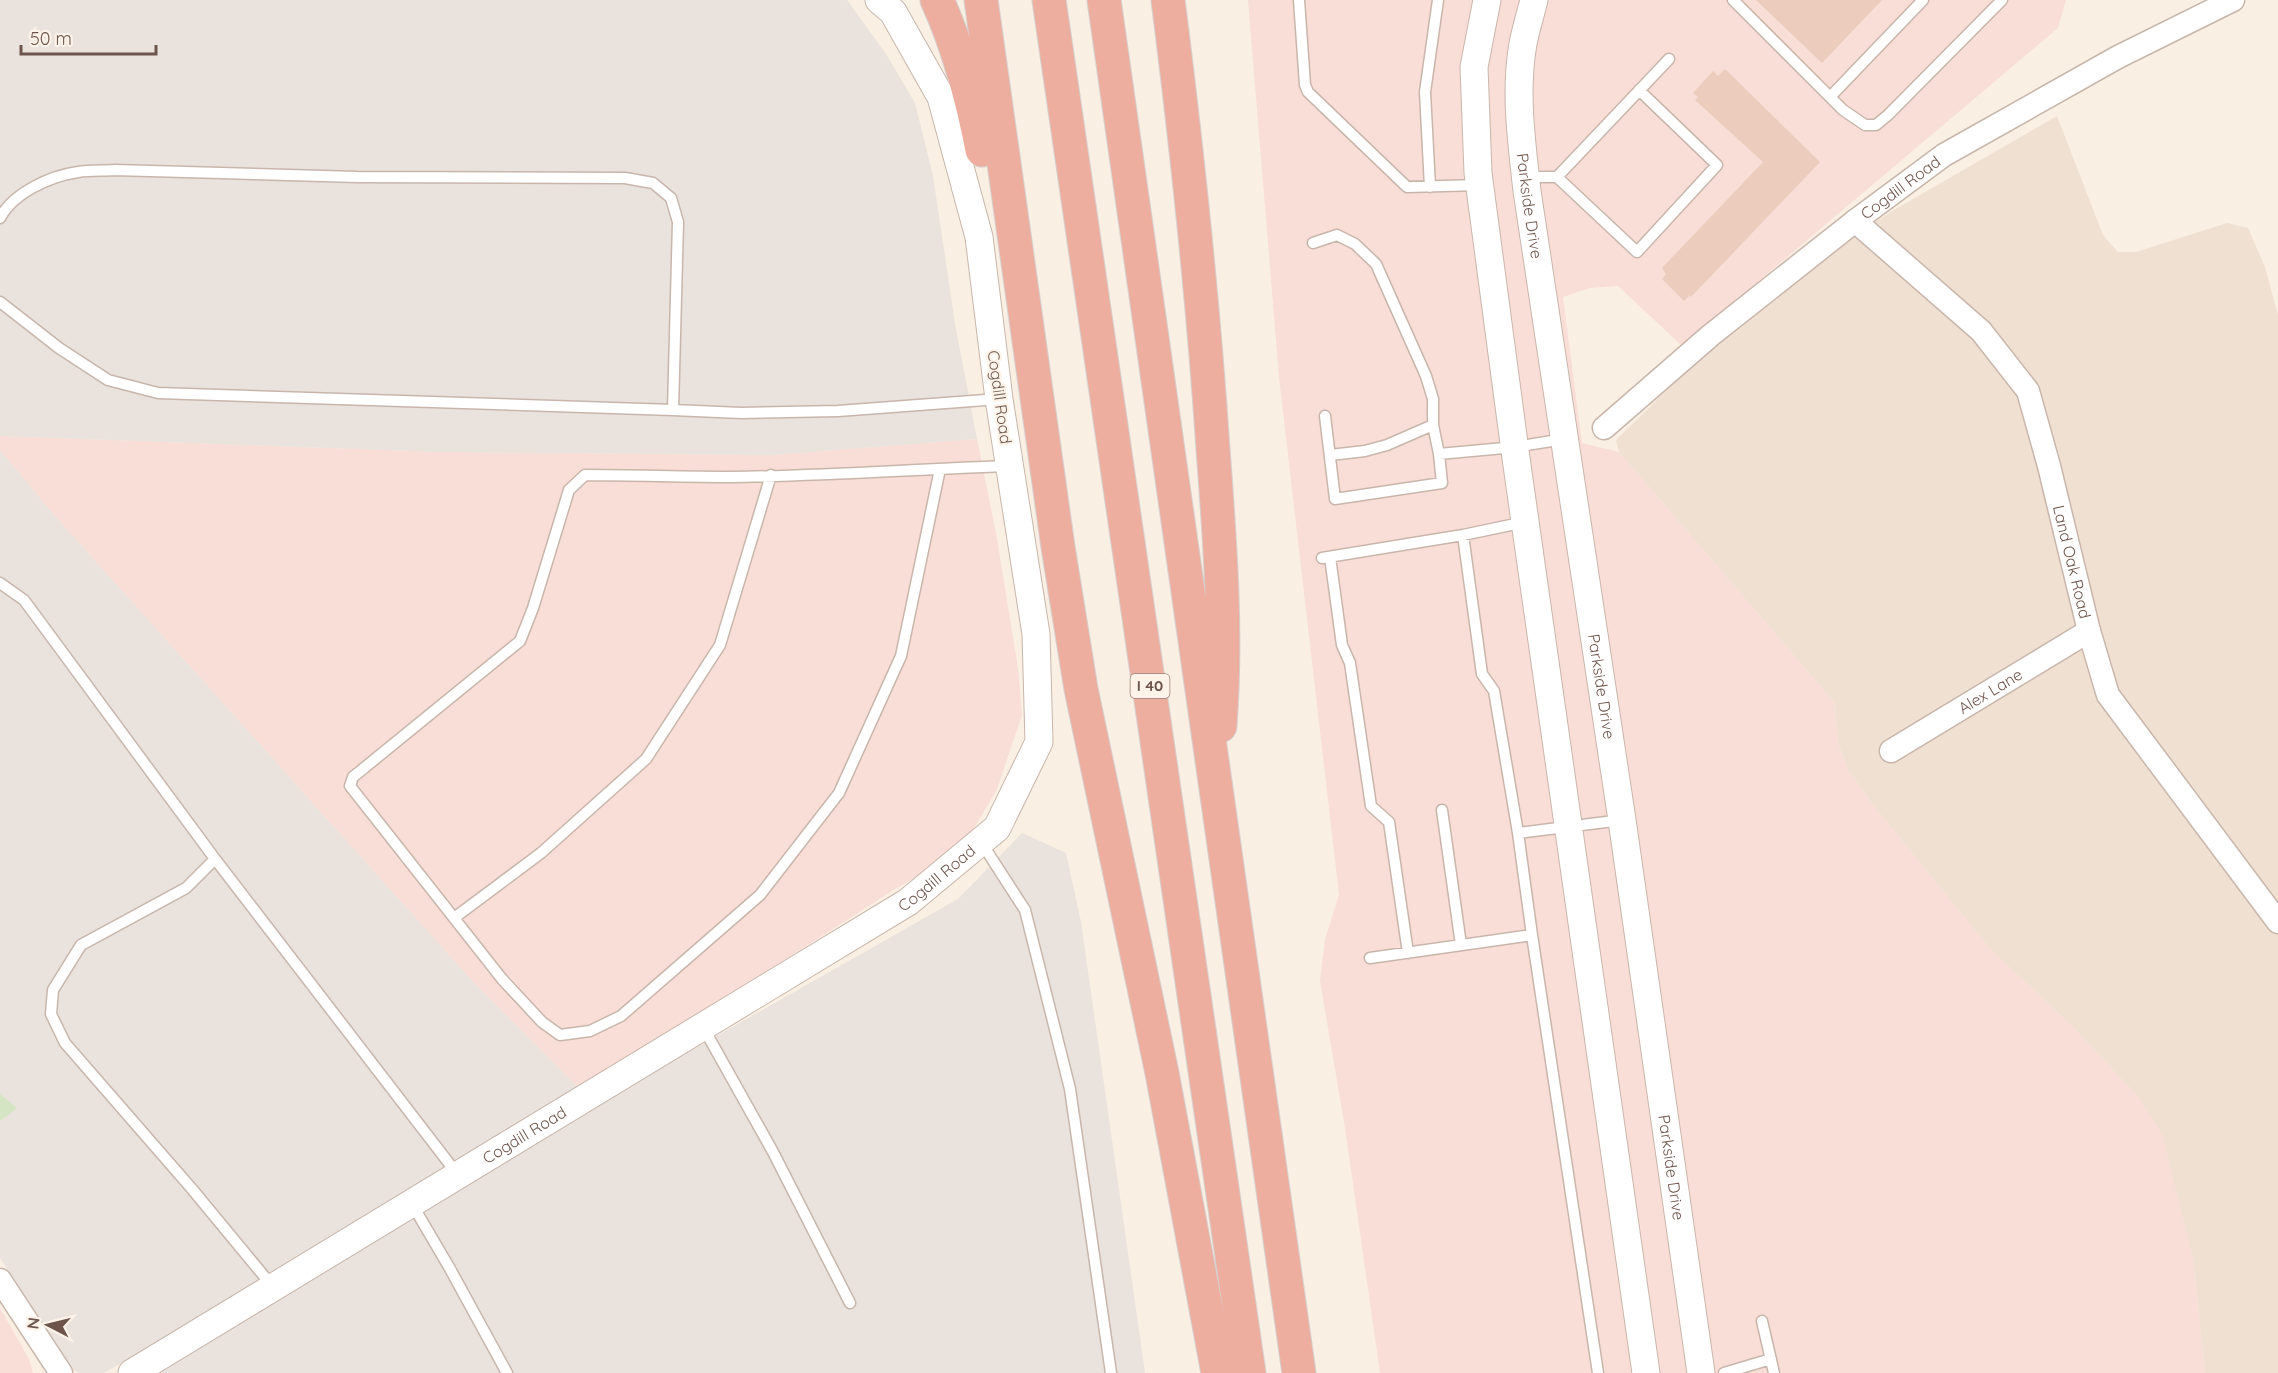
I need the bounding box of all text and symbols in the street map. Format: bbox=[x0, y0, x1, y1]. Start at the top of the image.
scale bar bbox=[21, 18, 156, 56]
text: 50 m bbox=[30, 27, 72, 50]
street label: Cogdill Road bbox=[1857, 151, 1944, 223]
street label: Parkside Drive bbox=[1513, 152, 1547, 260]
street label: Cogdill Road bbox=[984, 349, 1016, 445]
street label: Land Oak Road bbox=[2049, 503, 2096, 621]
street label: Parkside Drive bbox=[1584, 632, 1620, 741]
street label: Alex Lane bbox=[1954, 664, 2026, 718]
road number: I 40 bbox=[1130, 674, 1170, 698]
street label: Cogdill Road bbox=[894, 840, 979, 916]
street label: Cogdill Road bbox=[479, 1102, 570, 1168]
street label: Parkside Drive bbox=[1654, 1113, 1689, 1221]
north arrow bbox=[18, 1295, 78, 1355]
text: N bbox=[22, 1316, 44, 1330]

